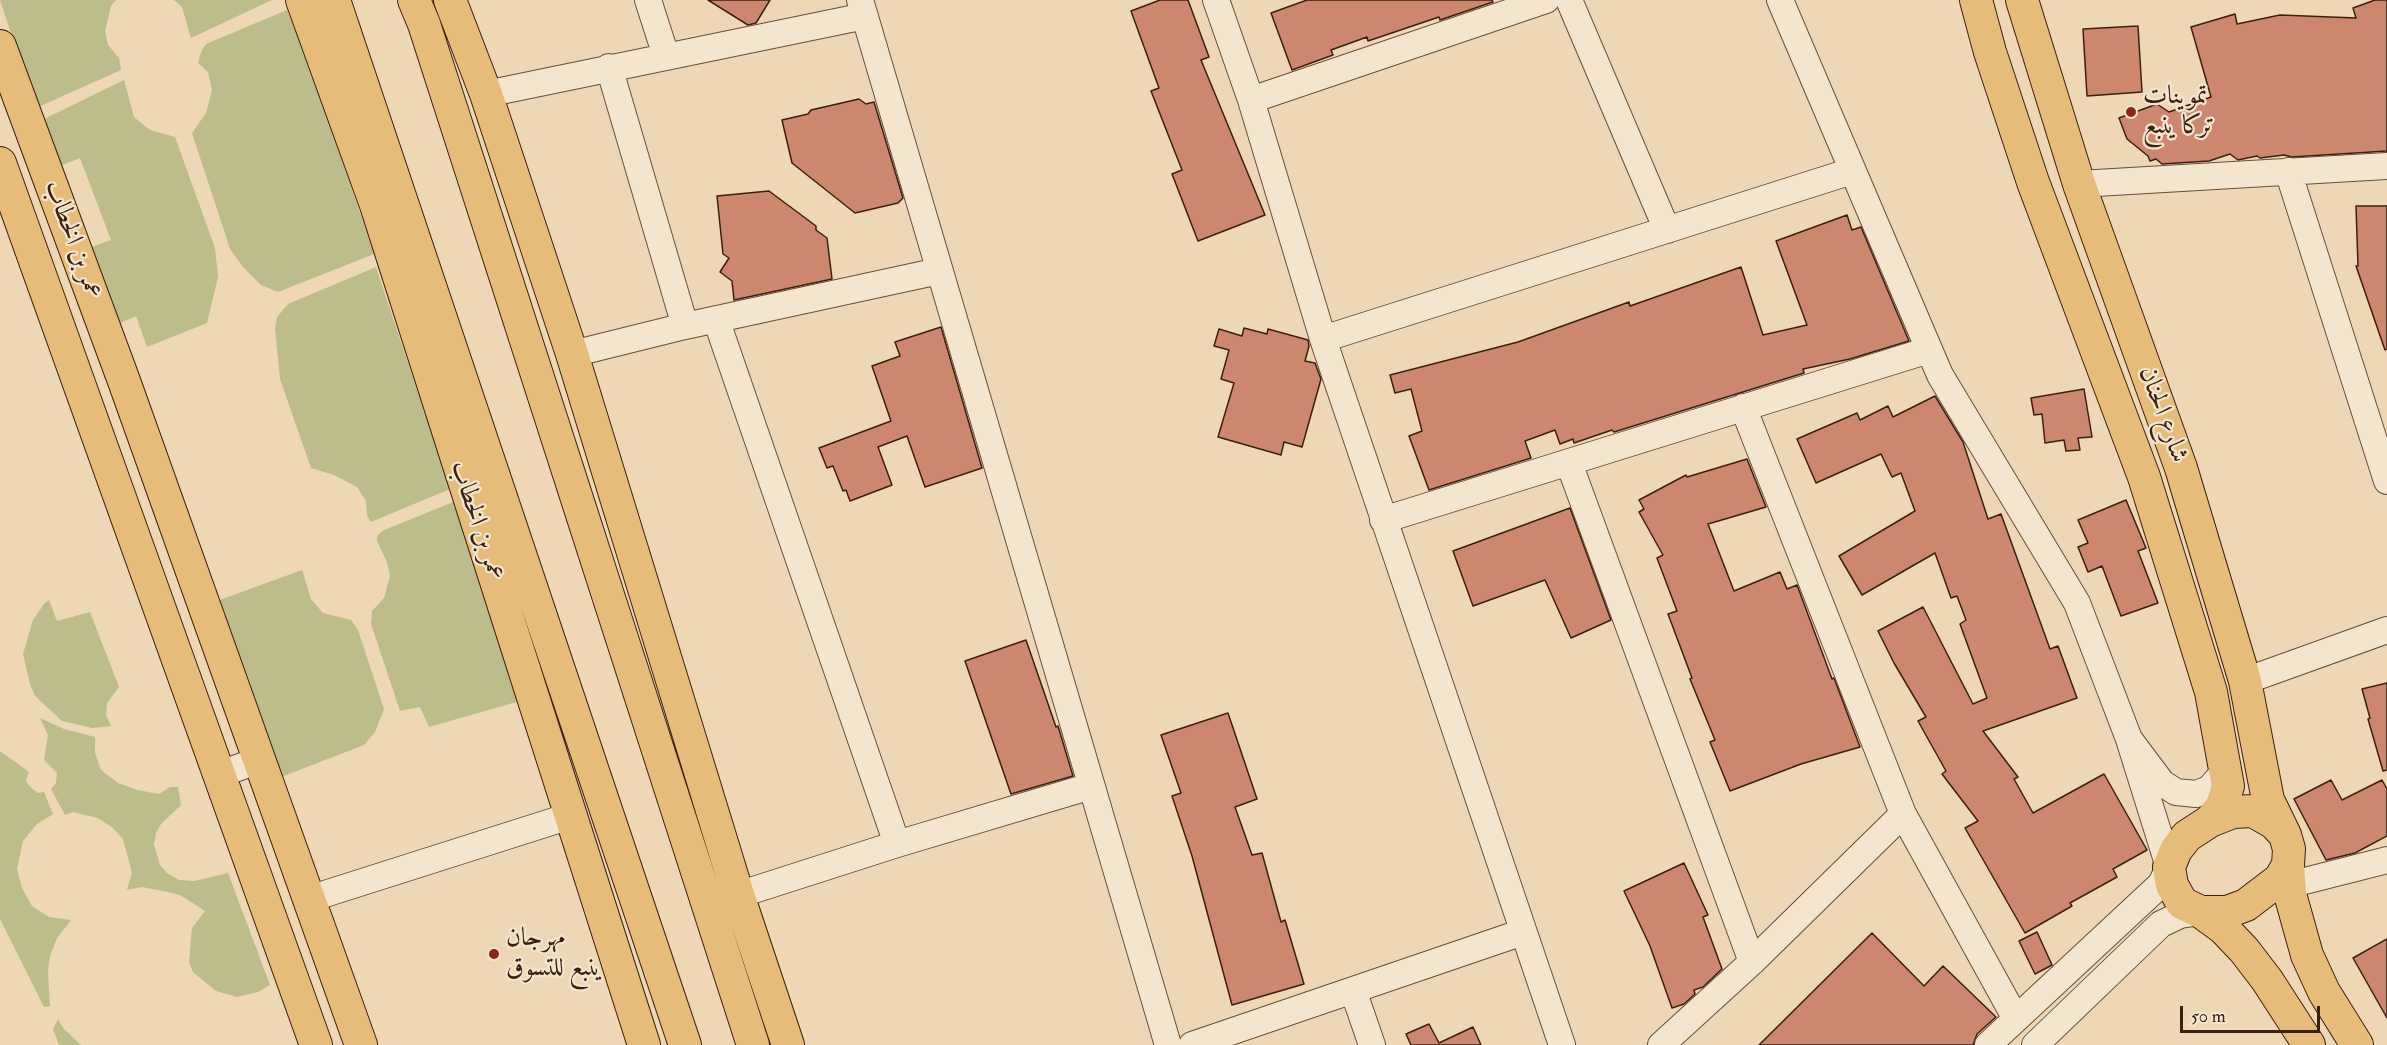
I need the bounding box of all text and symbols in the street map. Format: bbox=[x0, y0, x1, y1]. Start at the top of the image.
place label: تموينات تركا ينبع bbox=[2143, 81, 2214, 142]
marker: تموينات تركا ينبع bbox=[2124, 105, 2138, 119]
street label: عمر بن الخطاب bbox=[36, 176, 108, 304]
street label: شارع الحنان bbox=[2130, 363, 2194, 467]
street label: عمر بن الخطاب bbox=[442, 457, 510, 585]
place label: مهرجان ينبع للتسوق bbox=[506, 923, 603, 984]
marker: مهرجان ينبع للتسوق bbox=[487, 947, 501, 961]
scale bar bbox=[2183, 994, 2322, 1032]
text: 50 m bbox=[2191, 1005, 2226, 1028]

